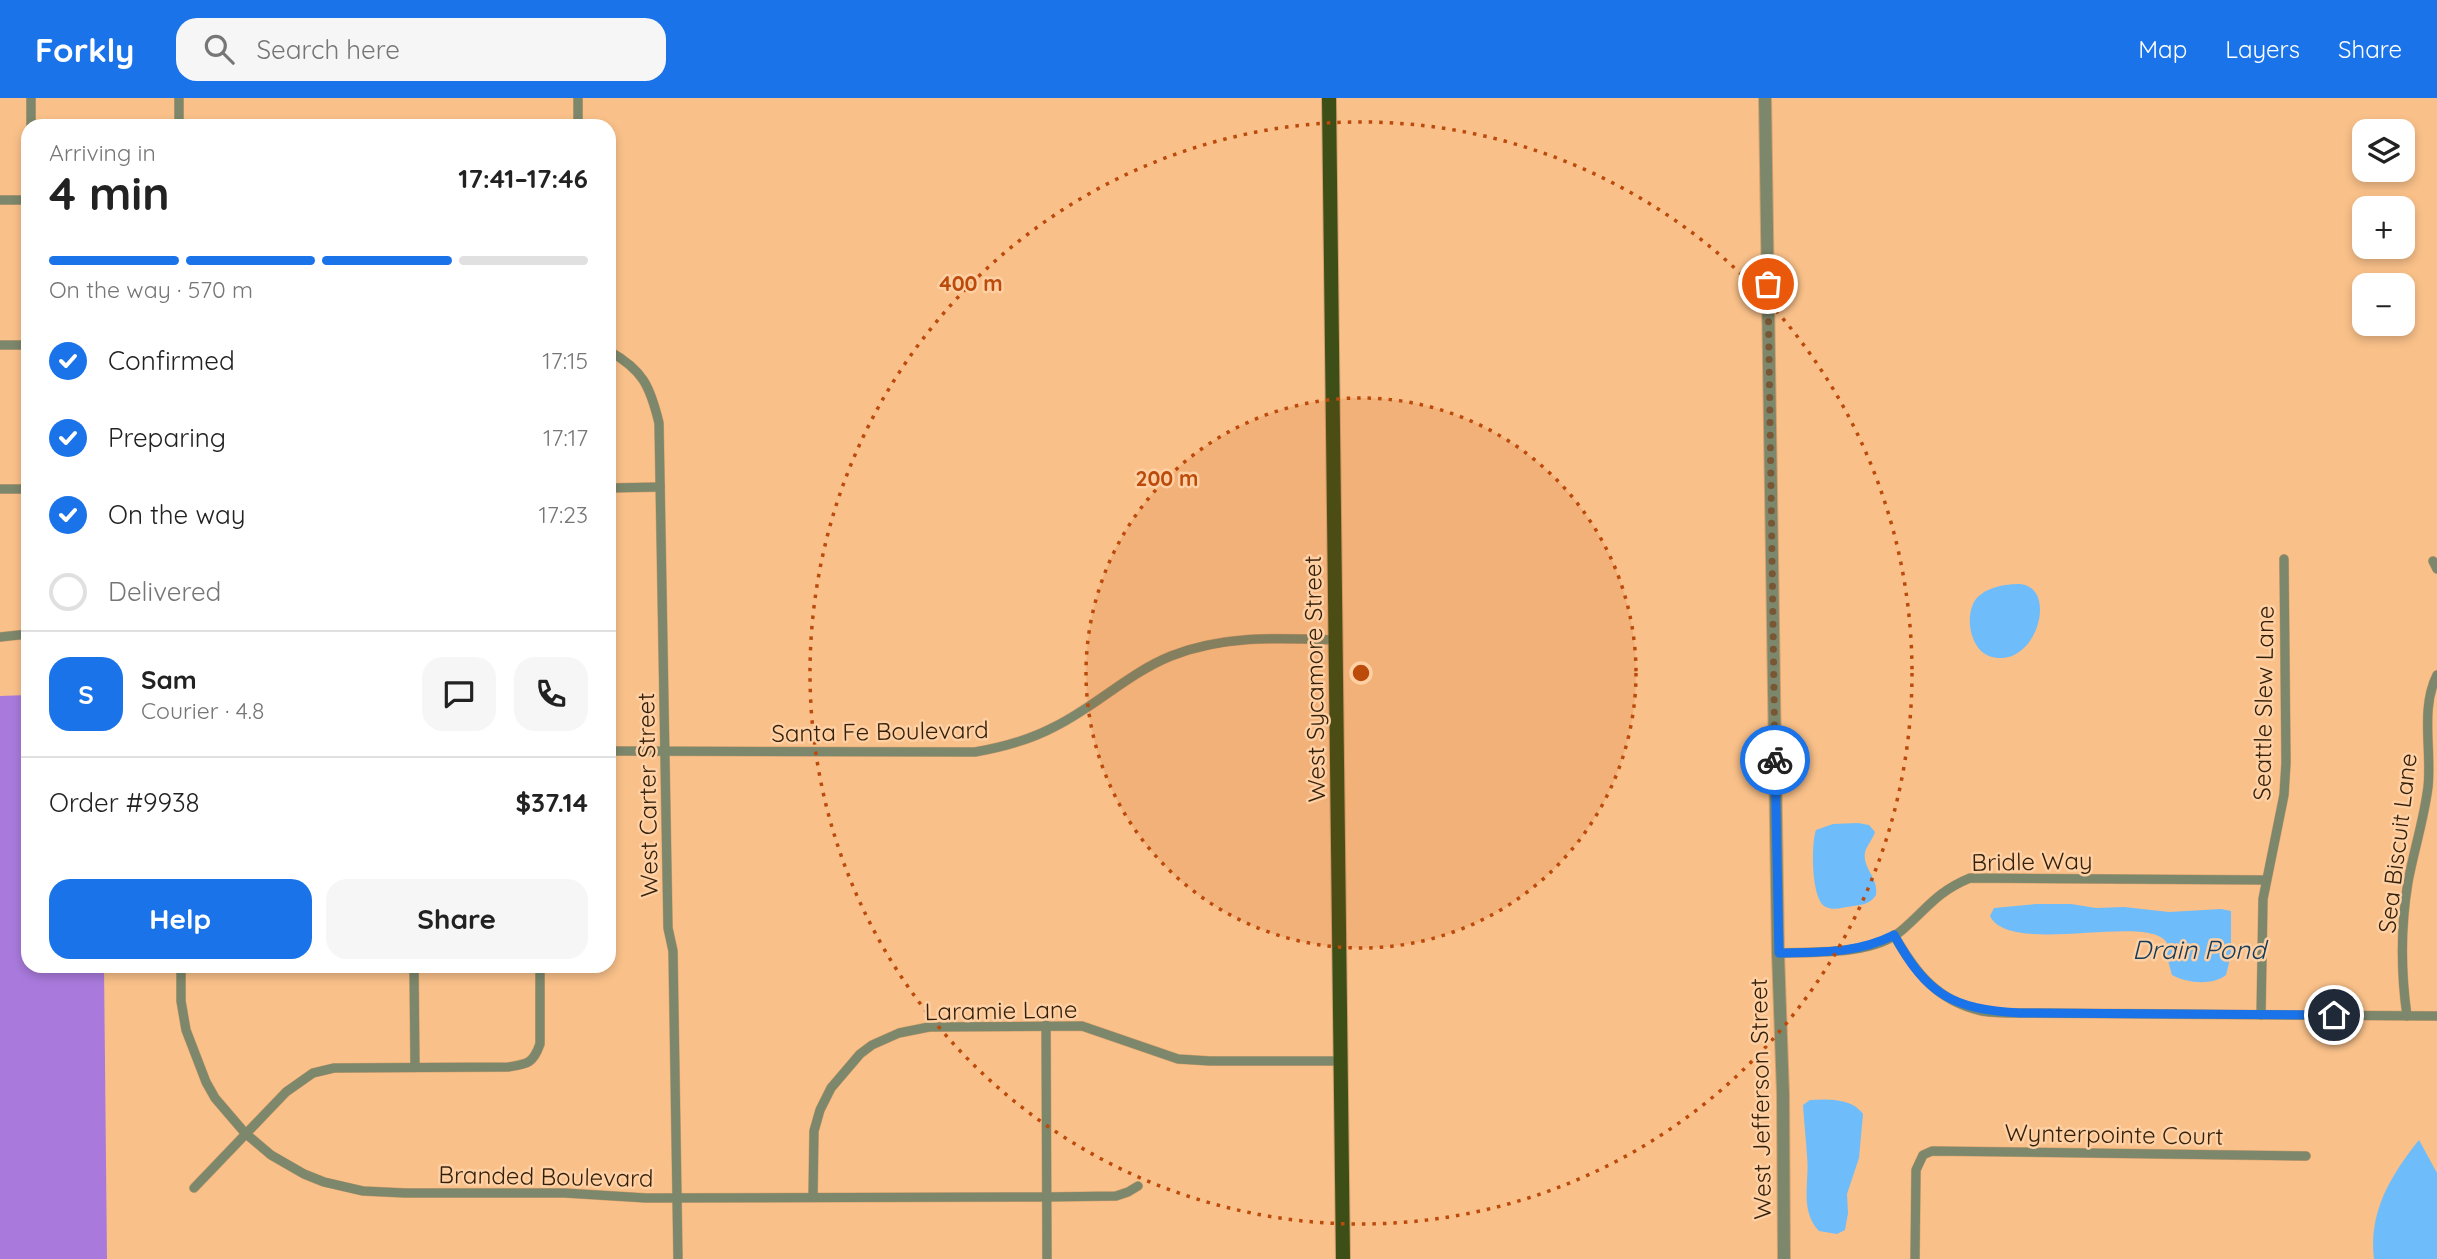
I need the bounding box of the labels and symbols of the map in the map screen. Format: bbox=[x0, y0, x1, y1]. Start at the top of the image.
pin bbox=[1738, 254, 1798, 314]
text: 400 m bbox=[939, 270, 1003, 296]
text: 200 m bbox=[1136, 465, 1198, 491]
street label: West Sycamore Street bbox=[1297, 555, 1331, 803]
street label: Seattle Slew Lane bbox=[2246, 605, 2280, 801]
centre of rings bbox=[1349, 661, 1373, 685]
street label: West Carter Street bbox=[630, 692, 664, 898]
street label: Santa Fe Boulevard bbox=[771, 714, 989, 748]
courier bbox=[1740, 725, 1810, 795]
street label: Sea Biscuit Lane bbox=[2371, 751, 2423, 935]
street label: Bridle Way bbox=[1971, 845, 2093, 877]
water label: Drain Pond bbox=[2132, 933, 2269, 966]
street label: West Jefferson Street bbox=[1743, 978, 1777, 1220]
pin bbox=[2304, 985, 2364, 1045]
street label: Laramie Lane bbox=[924, 994, 1078, 1026]
street label: Wynterpointe Court bbox=[2004, 1117, 2224, 1151]
street label: Branded Boulevard bbox=[438, 1159, 654, 1193]

